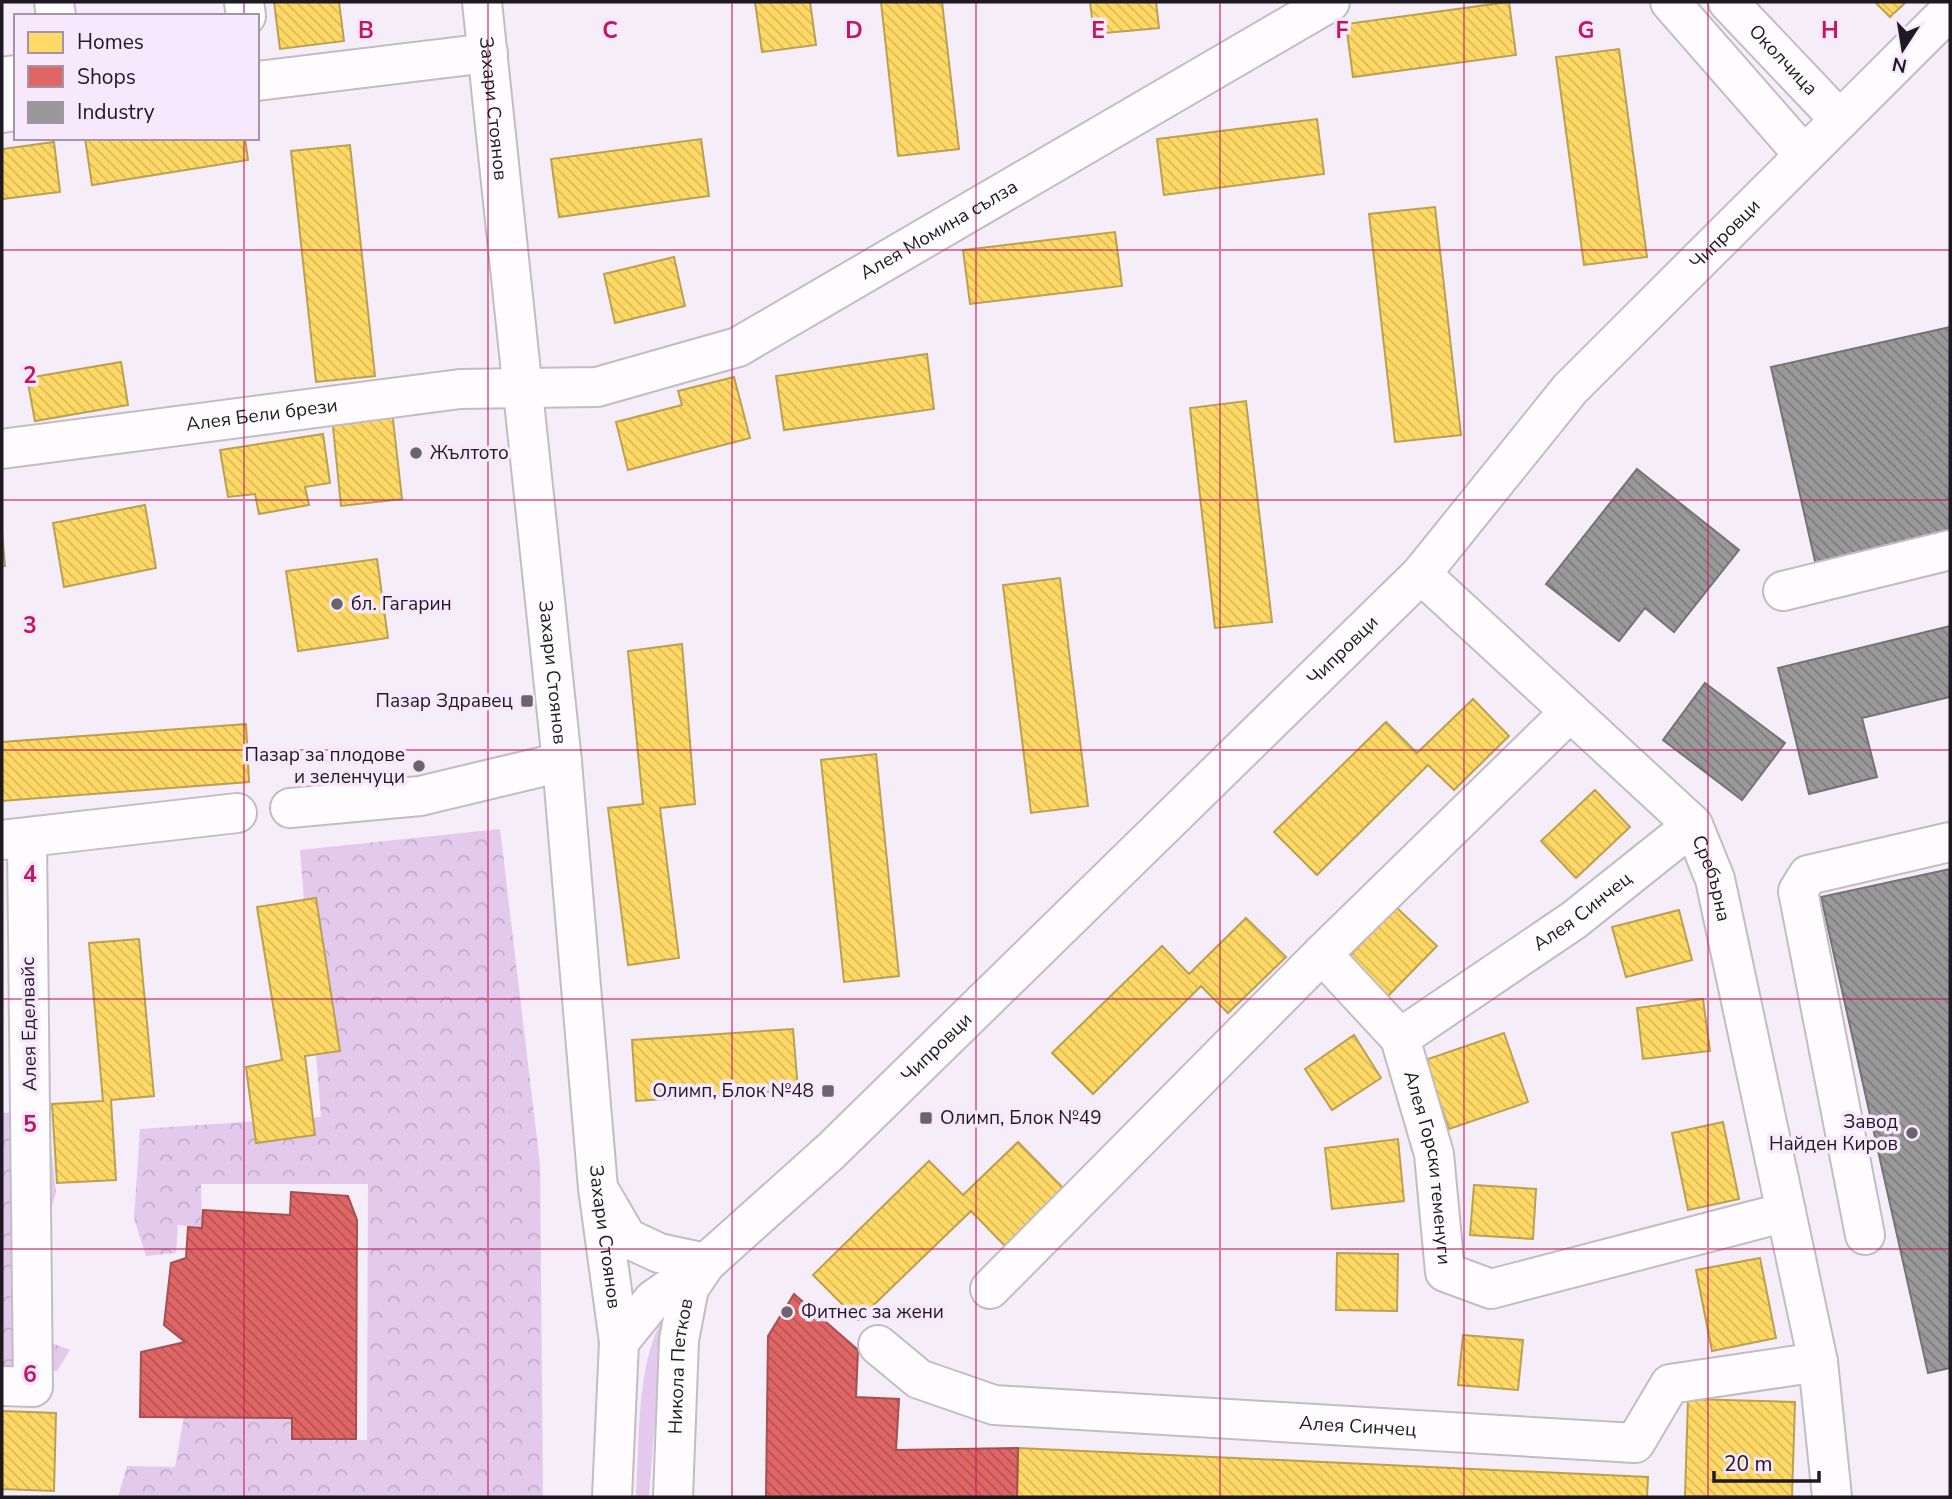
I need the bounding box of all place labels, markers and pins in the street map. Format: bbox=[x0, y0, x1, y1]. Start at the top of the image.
place label: Жълтото bbox=[430, 440, 509, 466]
marker: Жълтото bbox=[408, 445, 424, 461]
place label: бл. Гагарин bbox=[351, 591, 452, 617]
marker: бл. Гагарин bbox=[329, 596, 345, 612]
place label: Пазар Здравец bbox=[376, 688, 513, 714]
marker: Пазар Здравец bbox=[519, 693, 535, 709]
place label: Пазар за плодове и зеленчуци bbox=[245, 742, 405, 790]
marker: Пазар за плодове и зеленчуци bbox=[411, 758, 427, 774]
place label: Олимп, Блок №48 bbox=[652, 1078, 814, 1104]
marker: Олимп, Блок №48 bbox=[820, 1083, 836, 1099]
place label: Олимп, Блок №49 bbox=[940, 1105, 1102, 1131]
place label: Завод Найден Киров bbox=[1769, 1109, 1898, 1157]
marker: Олимп, Блок №49 bbox=[918, 1110, 934, 1126]
marker: Завод Найден Киров bbox=[1904, 1125, 1920, 1141]
place label: Фитнес за жени bbox=[801, 1299, 944, 1325]
marker: Фитнес за жени bbox=[779, 1304, 795, 1320]

